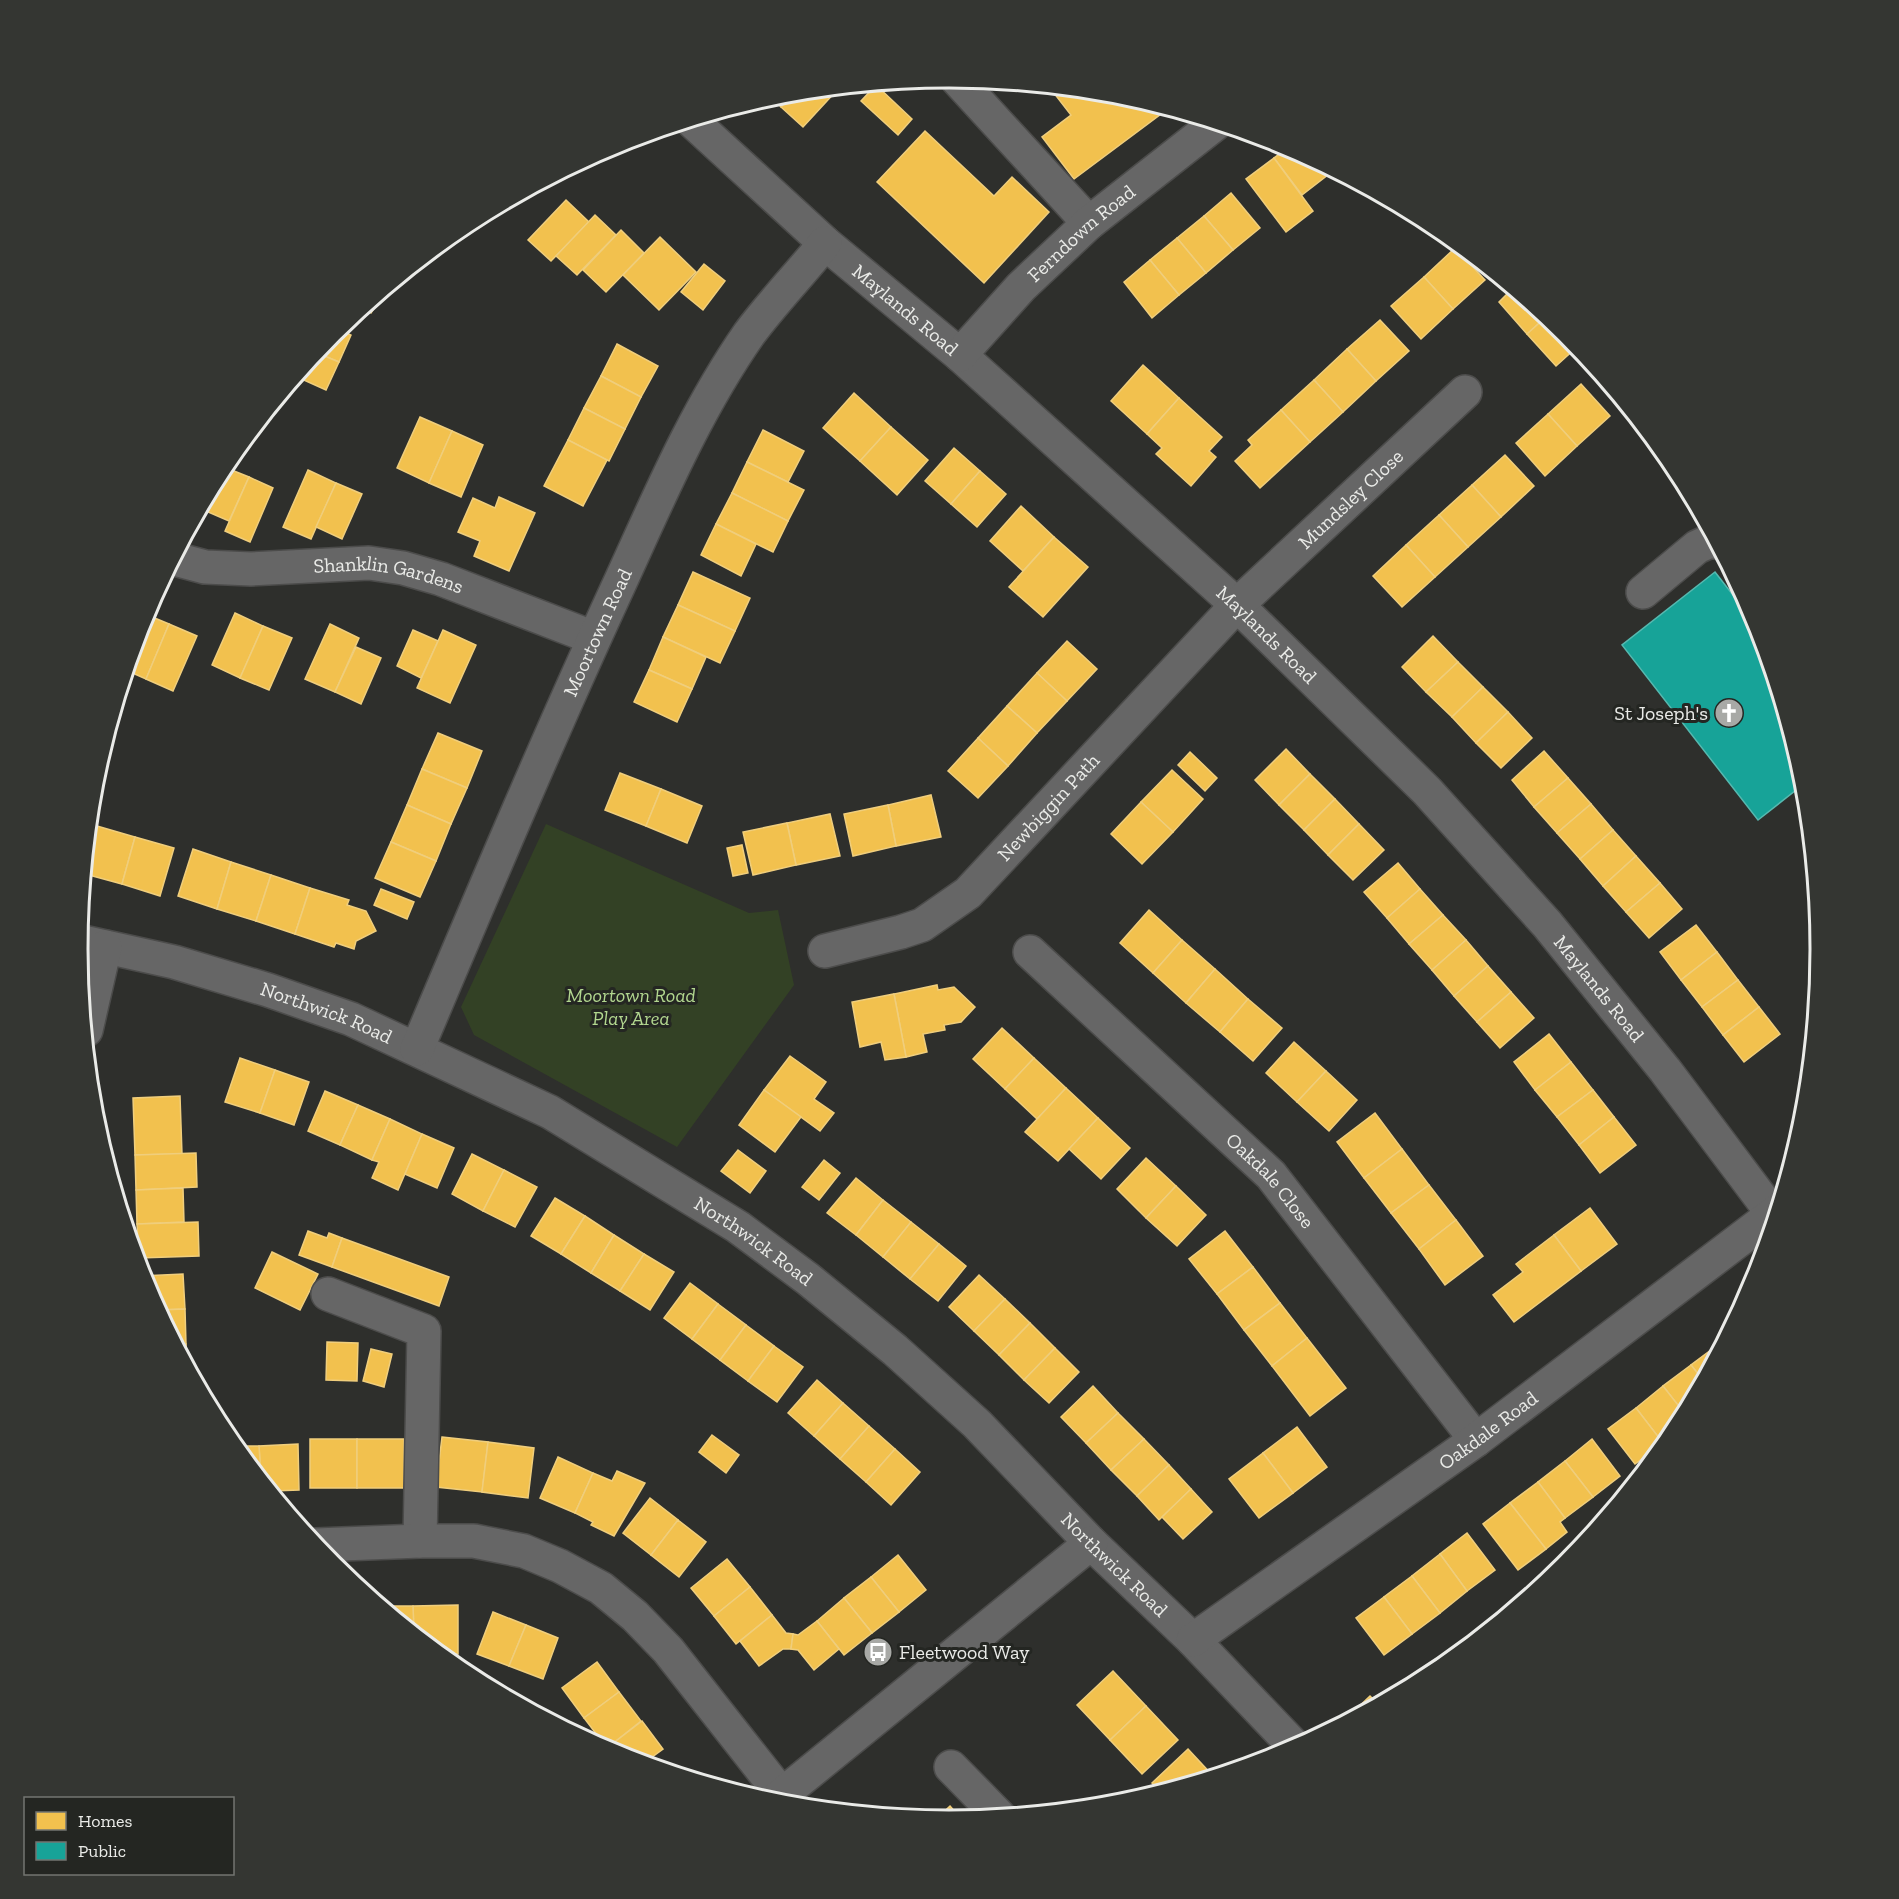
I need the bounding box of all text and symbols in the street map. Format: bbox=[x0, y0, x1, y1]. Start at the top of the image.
street label: Ferndown Road bbox=[1022, 180, 1140, 287]
street label: Maylands Road bbox=[848, 259, 963, 361]
street label: Mundsley Close bbox=[1293, 444, 1408, 554]
street label: Shanklin Gardens bbox=[313, 551, 467, 599]
street label: Moortown Road bbox=[558, 565, 637, 700]
street label: Maylands Road bbox=[1212, 581, 1322, 689]
church icon: St Joseph's bbox=[1713, 697, 1745, 729]
place label: St Joseph's bbox=[1614, 701, 1708, 725]
street label: Newbiggin Path bbox=[992, 748, 1105, 866]
street label: Maylands Road bbox=[1549, 930, 1649, 1047]
street label: Northwick Road bbox=[257, 976, 396, 1049]
park label: Moortown Road Play Area bbox=[566, 983, 696, 1030]
street label: Oakdale Close bbox=[1221, 1128, 1320, 1233]
street label: Northwick Road bbox=[690, 1191, 818, 1291]
street label: Oakdale Road bbox=[1434, 1386, 1542, 1475]
street label: Northwick Road bbox=[1056, 1507, 1173, 1622]
bus stop icon: Fleetwood Way bbox=[862, 1636, 894, 1668]
place label: Fleetwood Way bbox=[899, 1640, 1030, 1664]
legend bbox=[24, 1797, 234, 1875]
text: Homes bbox=[78, 1810, 132, 1832]
text: Public bbox=[78, 1840, 126, 1862]

